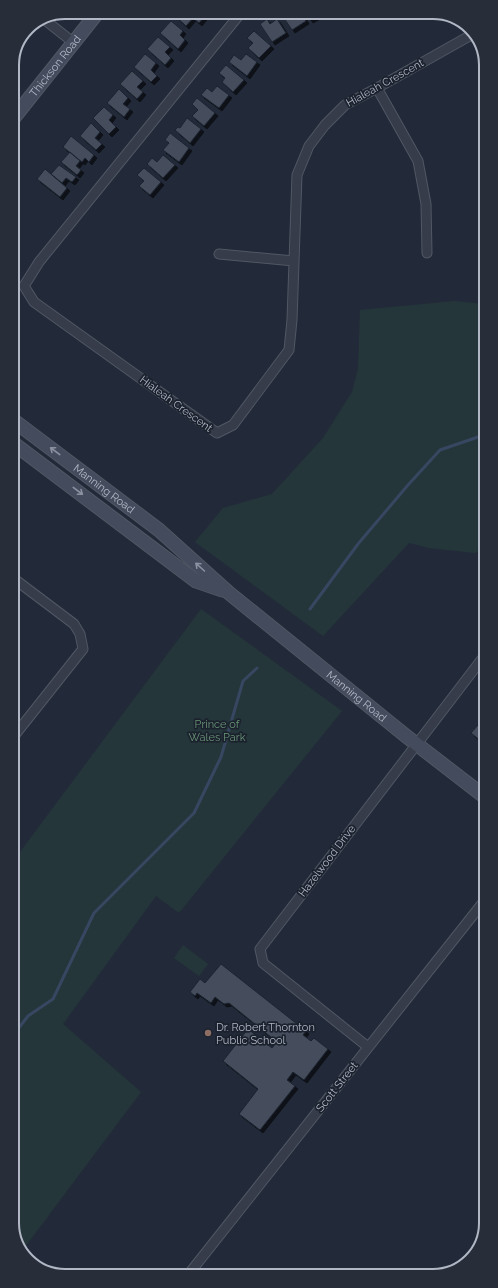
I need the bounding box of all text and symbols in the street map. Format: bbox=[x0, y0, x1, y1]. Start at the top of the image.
street label: Thickson Road bbox=[27, 33, 84, 99]
street label: Hialeah Crescent bbox=[344, 56, 426, 110]
street label: Hialeah Crescent bbox=[137, 373, 215, 435]
one-way arrow bbox=[49, 447, 60, 455]
street label: Manning Road bbox=[71, 461, 137, 516]
one-way arrow bbox=[72, 487, 83, 495]
one-way arrow bbox=[195, 562, 205, 572]
street label: Manning Road bbox=[324, 668, 389, 724]
park label: Prince of Wales Park bbox=[189, 718, 246, 744]
street label: Hazelwood Drive bbox=[296, 822, 358, 899]
place label: Dr. Robert Thornton Public School bbox=[216, 1021, 315, 1047]
marker: Dr. Robert Thornton Public School bbox=[203, 1028, 213, 1038]
street label: Scott Street bbox=[313, 1059, 361, 1115]

